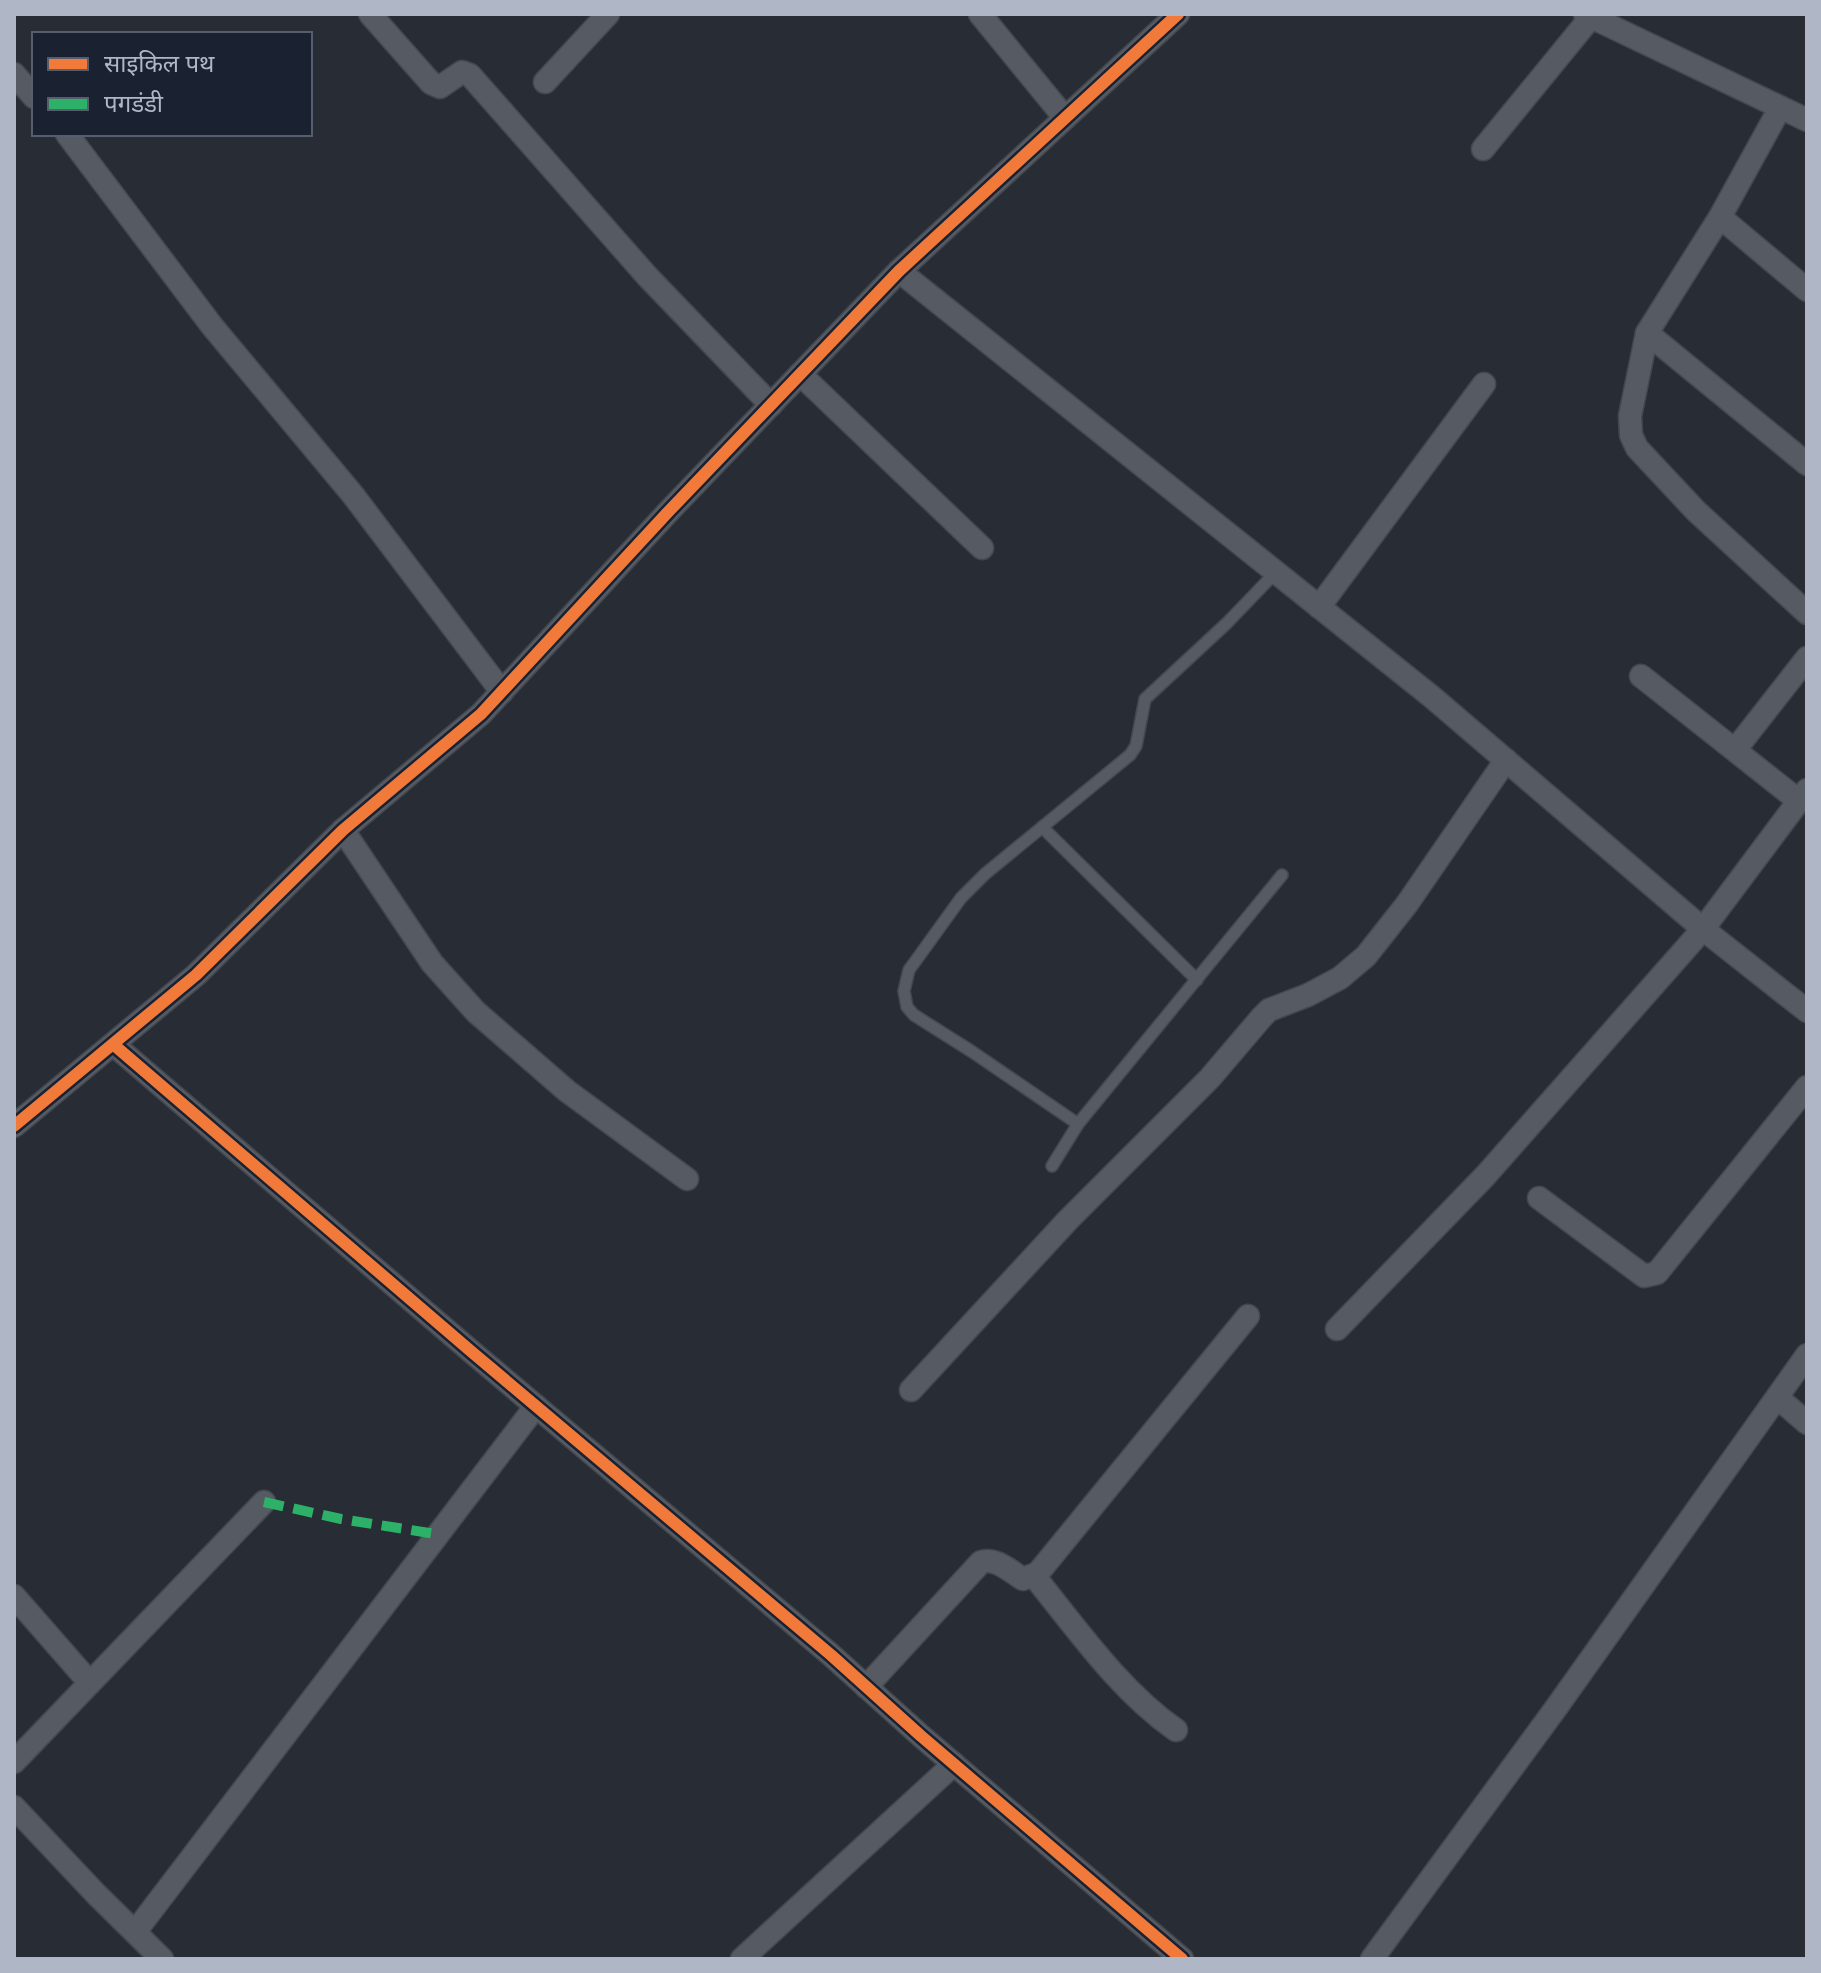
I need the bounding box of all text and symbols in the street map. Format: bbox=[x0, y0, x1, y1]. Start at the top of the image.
legend bbox=[32, 32, 312, 136]
text: साइकिल पथ bbox=[104, 48, 215, 78]
text: पगडंडी bbox=[104, 88, 164, 118]

